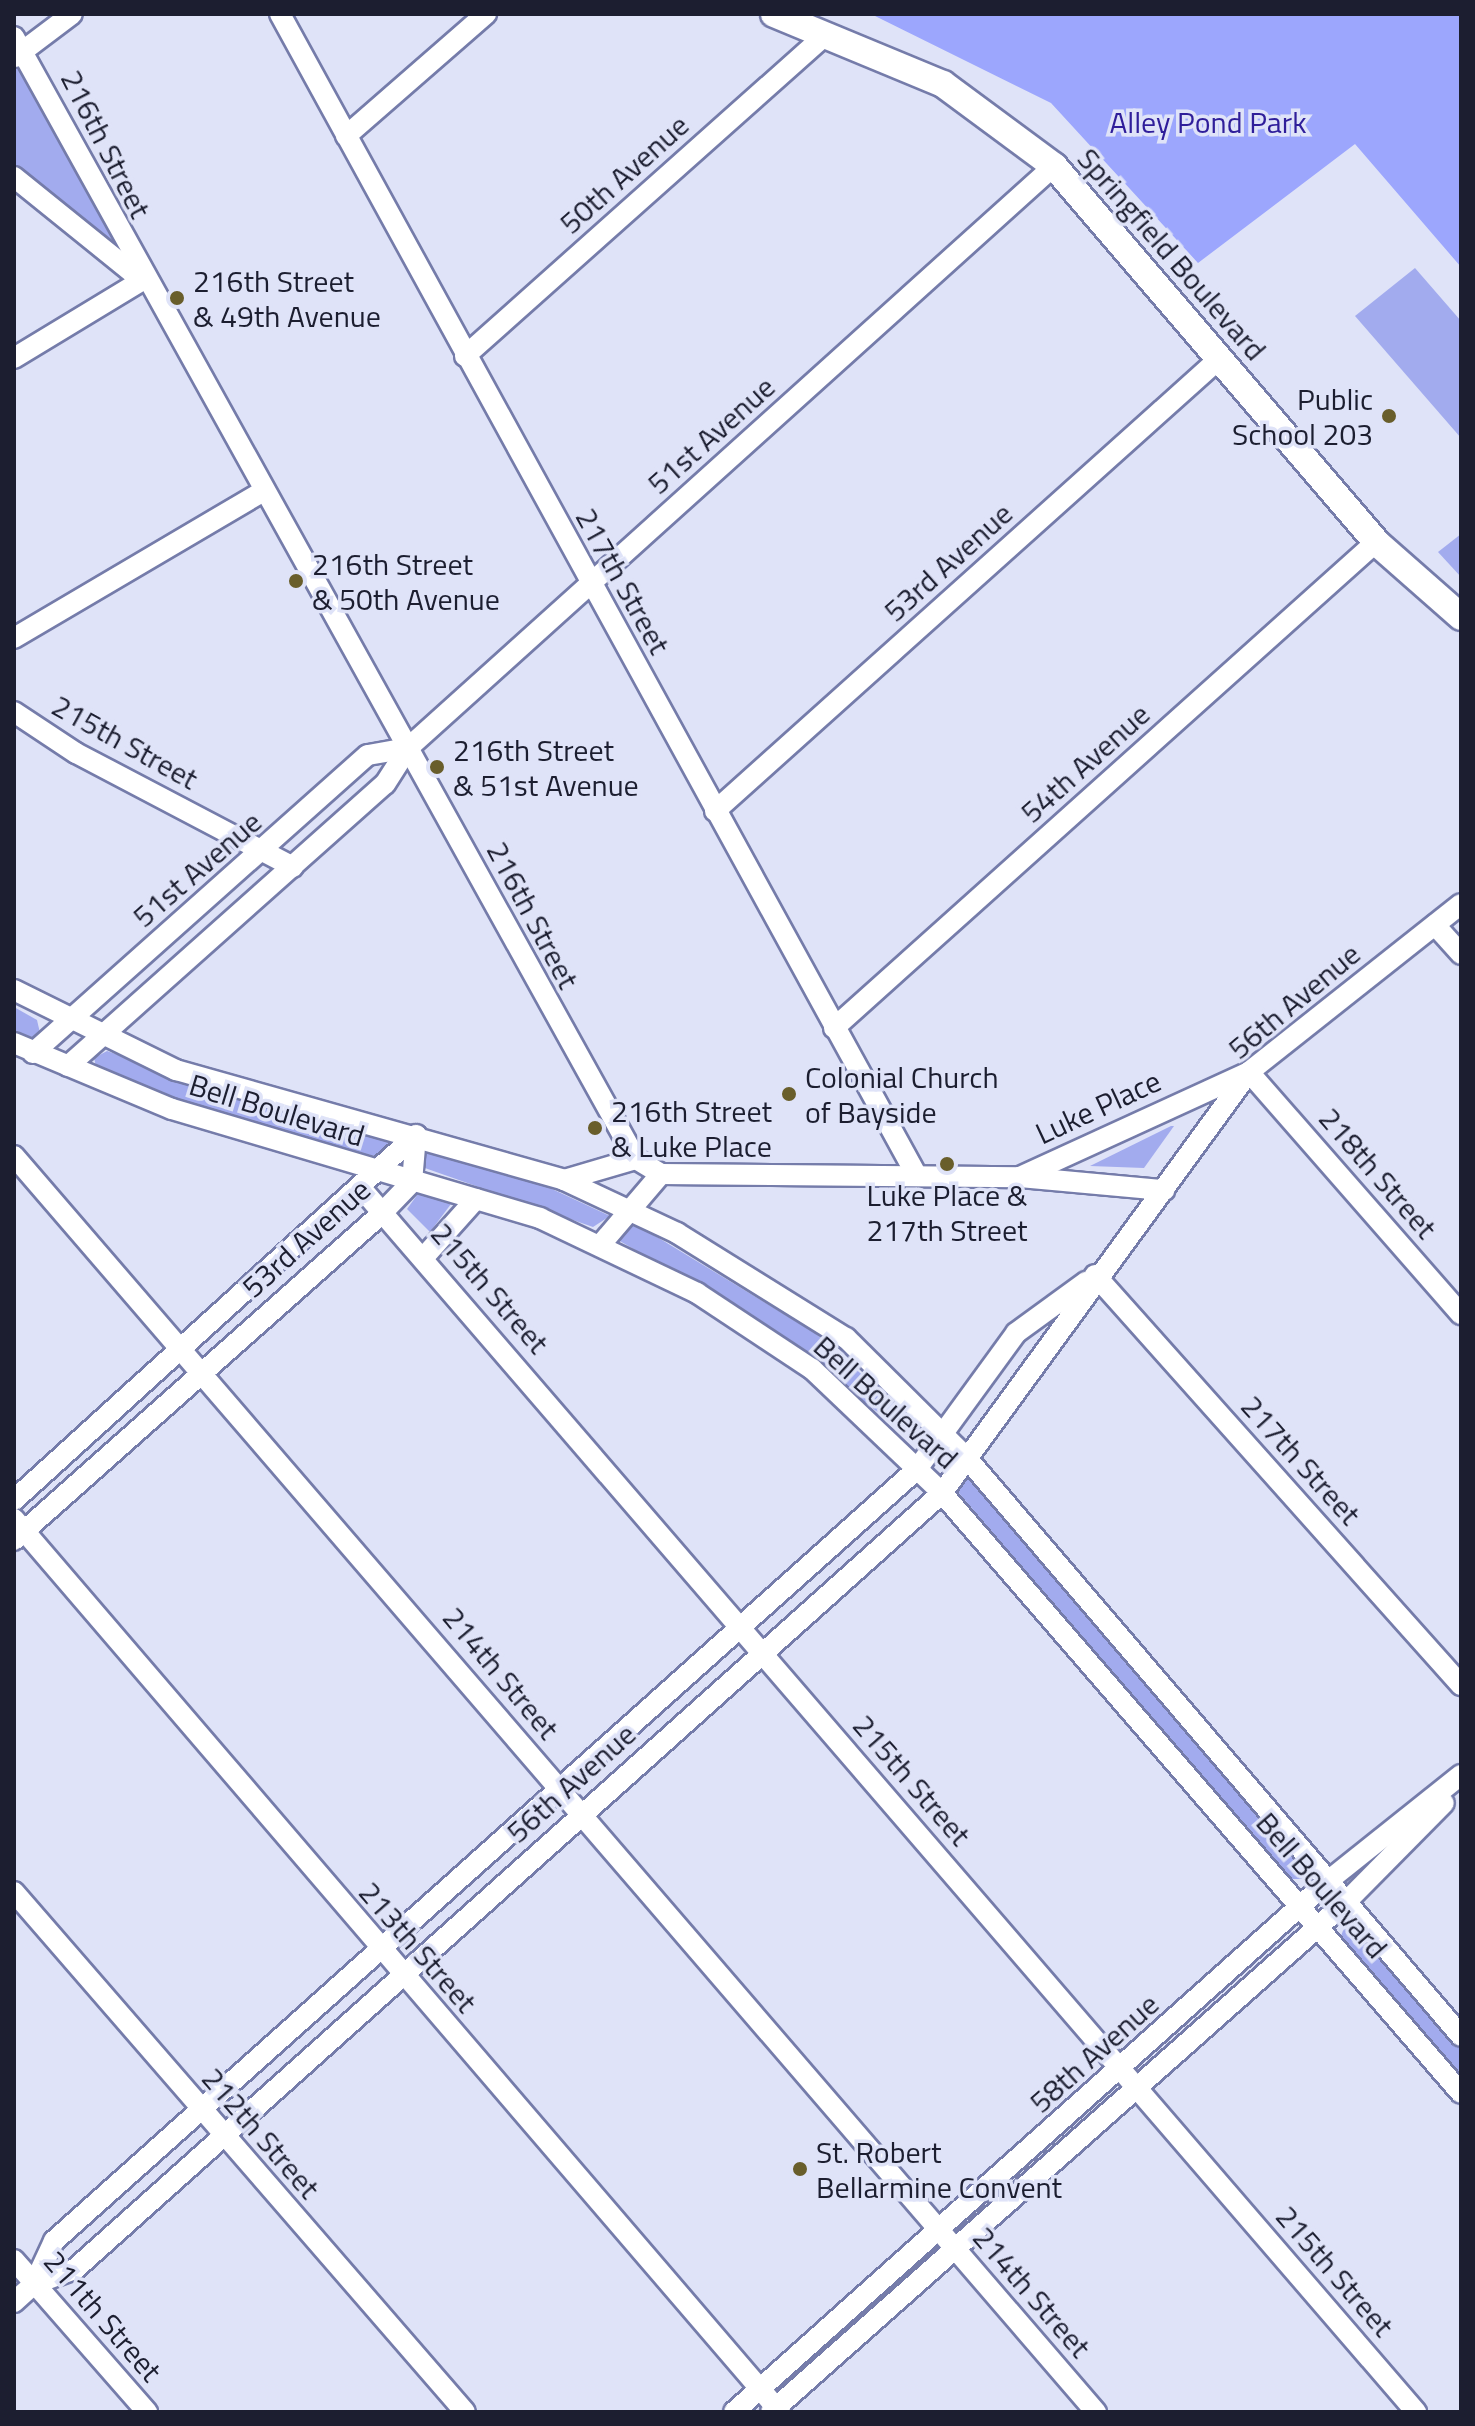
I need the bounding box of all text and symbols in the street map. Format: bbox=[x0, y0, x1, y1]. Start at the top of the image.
street label: 216th Street bbox=[53, 64, 159, 224]
park label: Alley Pond Park bbox=[1109, 104, 1307, 140]
street label: 50th Avenue bbox=[552, 107, 696, 241]
street label: Springfield Boulevard bbox=[1070, 141, 1274, 367]
place label: 216th Street & 49th Avenue bbox=[193, 263, 381, 334]
marker: 216th Street & 49th Avenue bbox=[168, 289, 186, 307]
street label: 51st Avenue bbox=[640, 369, 782, 501]
place label: Public School 203 bbox=[1232, 381, 1373, 452]
marker: Public School 203 bbox=[1380, 407, 1398, 425]
street label: 53rd Avenue bbox=[877, 495, 1019, 629]
street label: 217th Street bbox=[568, 502, 678, 660]
place label: 216th Street & 50th Avenue bbox=[312, 546, 500, 616]
marker: 216th Street & 50th Avenue bbox=[287, 572, 305, 590]
street label: 215th Street bbox=[46, 687, 204, 797]
street label: 54th Avenue bbox=[1013, 696, 1157, 830]
place label: 216th Street & 51st Avenue bbox=[453, 732, 639, 802]
marker: 216th Street & 51st Avenue bbox=[428, 758, 446, 776]
street label: 51st Avenue bbox=[125, 803, 269, 935]
street label: 216th Street bbox=[479, 835, 587, 995]
street label: 56th Avenue bbox=[1221, 936, 1367, 1066]
place label: Colonial Church of Bayside bbox=[805, 1059, 998, 1130]
street label: Luke Place bbox=[1030, 1062, 1166, 1152]
street label: Bell Boulevard bbox=[185, 1066, 369, 1154]
marker: Colonial Church of Bayside bbox=[780, 1085, 798, 1103]
place label: 216th Street & Luke Place bbox=[611, 1093, 772, 1164]
street label: 218th Street bbox=[1312, 1100, 1444, 1246]
marker: 216th Street & Luke Place bbox=[586, 1119, 604, 1137]
marker: Luke Place & 217th Street bbox=[938, 1155, 956, 1173]
street label: 53rd Avenue bbox=[235, 1171, 377, 1305]
place label: Luke Place & 217th Street bbox=[867, 1177, 1027, 1248]
street label: 215th Street bbox=[424, 1215, 556, 1361]
street label: Bell Boulevard bbox=[807, 1328, 965, 1476]
street label: 217th Street bbox=[1234, 1388, 1368, 1532]
street label: 214th Street bbox=[435, 1600, 567, 1746]
street label: 215th Street bbox=[846, 1707, 978, 1853]
street label: 56th Avenue bbox=[499, 1716, 643, 1850]
street label: Bell Boulevard bbox=[1249, 1805, 1395, 1965]
street label: 213th Street bbox=[352, 1874, 484, 2020]
street label: 58th Avenue bbox=[1022, 1986, 1166, 2120]
street label: 212th Street bbox=[195, 2060, 327, 2206]
place label: St. Robert Bellarmine Convent bbox=[816, 2134, 1062, 2204]
marker: St. Robert Bellarmine Convent bbox=[791, 2160, 809, 2178]
street label: 215th Street bbox=[1269, 2198, 1401, 2344]
street label: 214th Street bbox=[966, 2219, 1098, 2365]
street label: 211th Street bbox=[37, 2243, 169, 2389]

